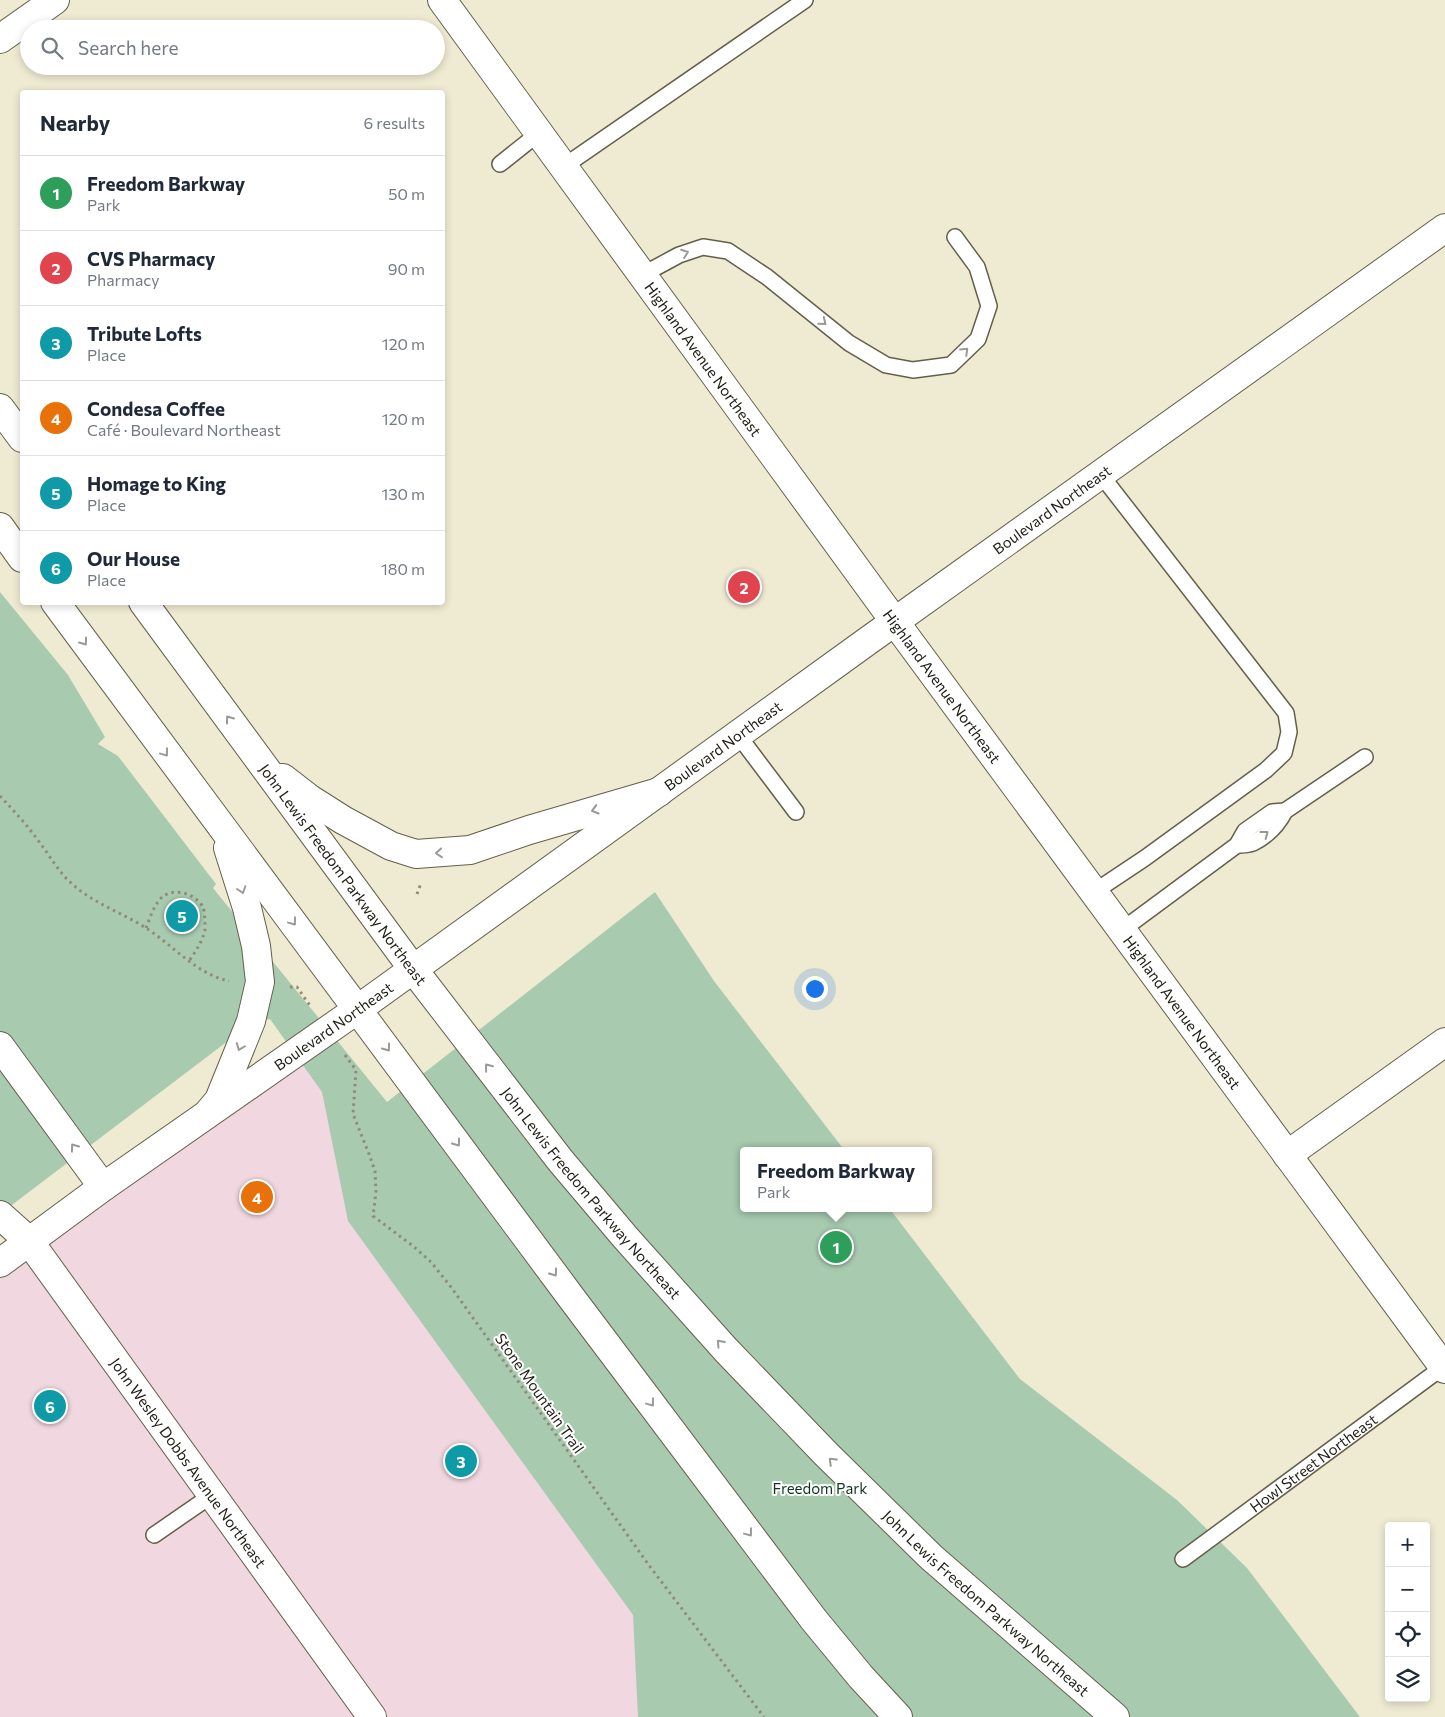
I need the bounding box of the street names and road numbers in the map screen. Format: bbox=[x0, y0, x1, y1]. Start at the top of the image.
street label: Highland Avenue Northeast bbox=[641, 278, 766, 440]
street label: Boulevard Northeast bbox=[989, 461, 1114, 558]
street label: Highland Avenue Northeast bbox=[880, 606, 1005, 766]
street label: Boulevard Northeast bbox=[660, 697, 785, 794]
street label: John Lewis Freedom Parkway Northeast bbox=[256, 760, 431, 988]
street label: Highland Avenue Northeast bbox=[1120, 932, 1245, 1093]
street label: Boulevard Northeast bbox=[270, 978, 396, 1074]
street label: John Lewis Freedom Parkway Northeast bbox=[498, 1083, 685, 1302]
street label: Stone Mountain Trail bbox=[492, 1330, 588, 1456]
street label: John Wesley Dobbs Avenue Northeast bbox=[107, 1354, 270, 1571]
street label: Howl Street Northeast bbox=[1246, 1410, 1381, 1516]
street label: John Lewis Freedom Parkway Northeast bbox=[879, 1506, 1093, 1700]

